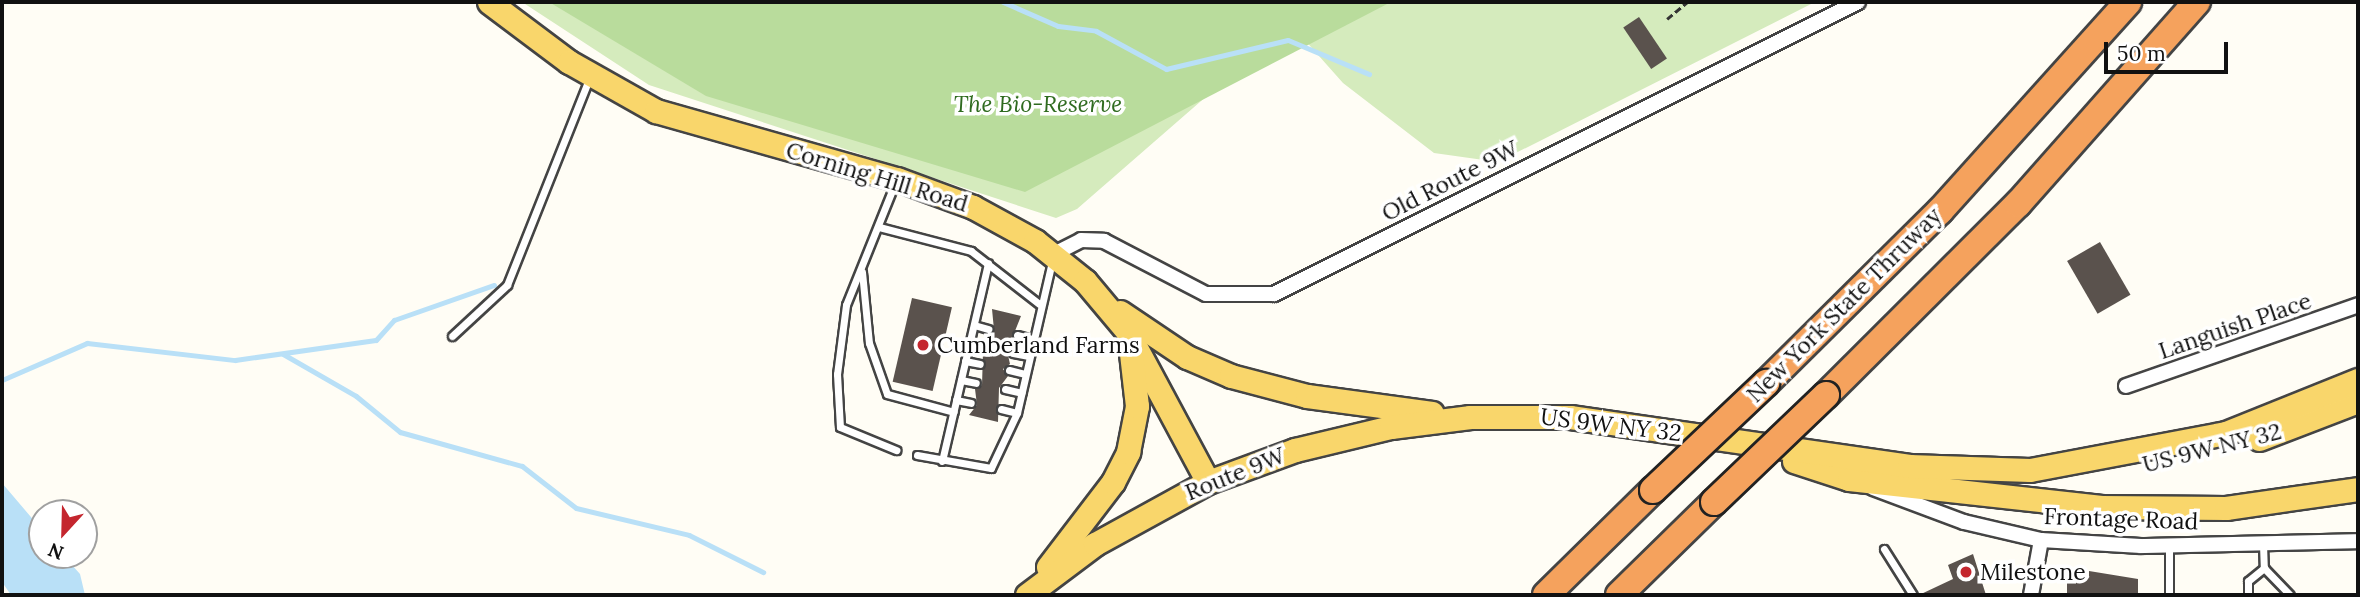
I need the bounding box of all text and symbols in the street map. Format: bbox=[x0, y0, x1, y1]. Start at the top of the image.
scale bar bbox=[2108, 28, 2232, 72]
text: 50 m bbox=[2117, 40, 2166, 67]
park label: The Bio-Reserve bbox=[954, 90, 1122, 118]
street label: Old Route 9W bbox=[1377, 135, 1523, 227]
street label: Corning Hill Road bbox=[783, 136, 971, 218]
street label: New York State Thruway bbox=[1741, 202, 1947, 408]
street label: Languish Place bbox=[2155, 287, 2315, 365]
place label: Cumberland Farms bbox=[937, 331, 1140, 359]
marker: Cumberland Farms bbox=[915, 337, 931, 353]
street label: US 9W NY 32 bbox=[1539, 403, 1683, 447]
street label: US 9W NY 32 bbox=[2140, 417, 2284, 479]
street label: Route 9W bbox=[1181, 442, 1289, 506]
north arrow bbox=[28, 499, 98, 569]
street label: Frontage Road bbox=[2043, 503, 2199, 535]
text: N bbox=[45, 538, 67, 565]
place label: Milestone bbox=[1980, 558, 2086, 586]
marker: Milestone bbox=[1958, 564, 1974, 580]

